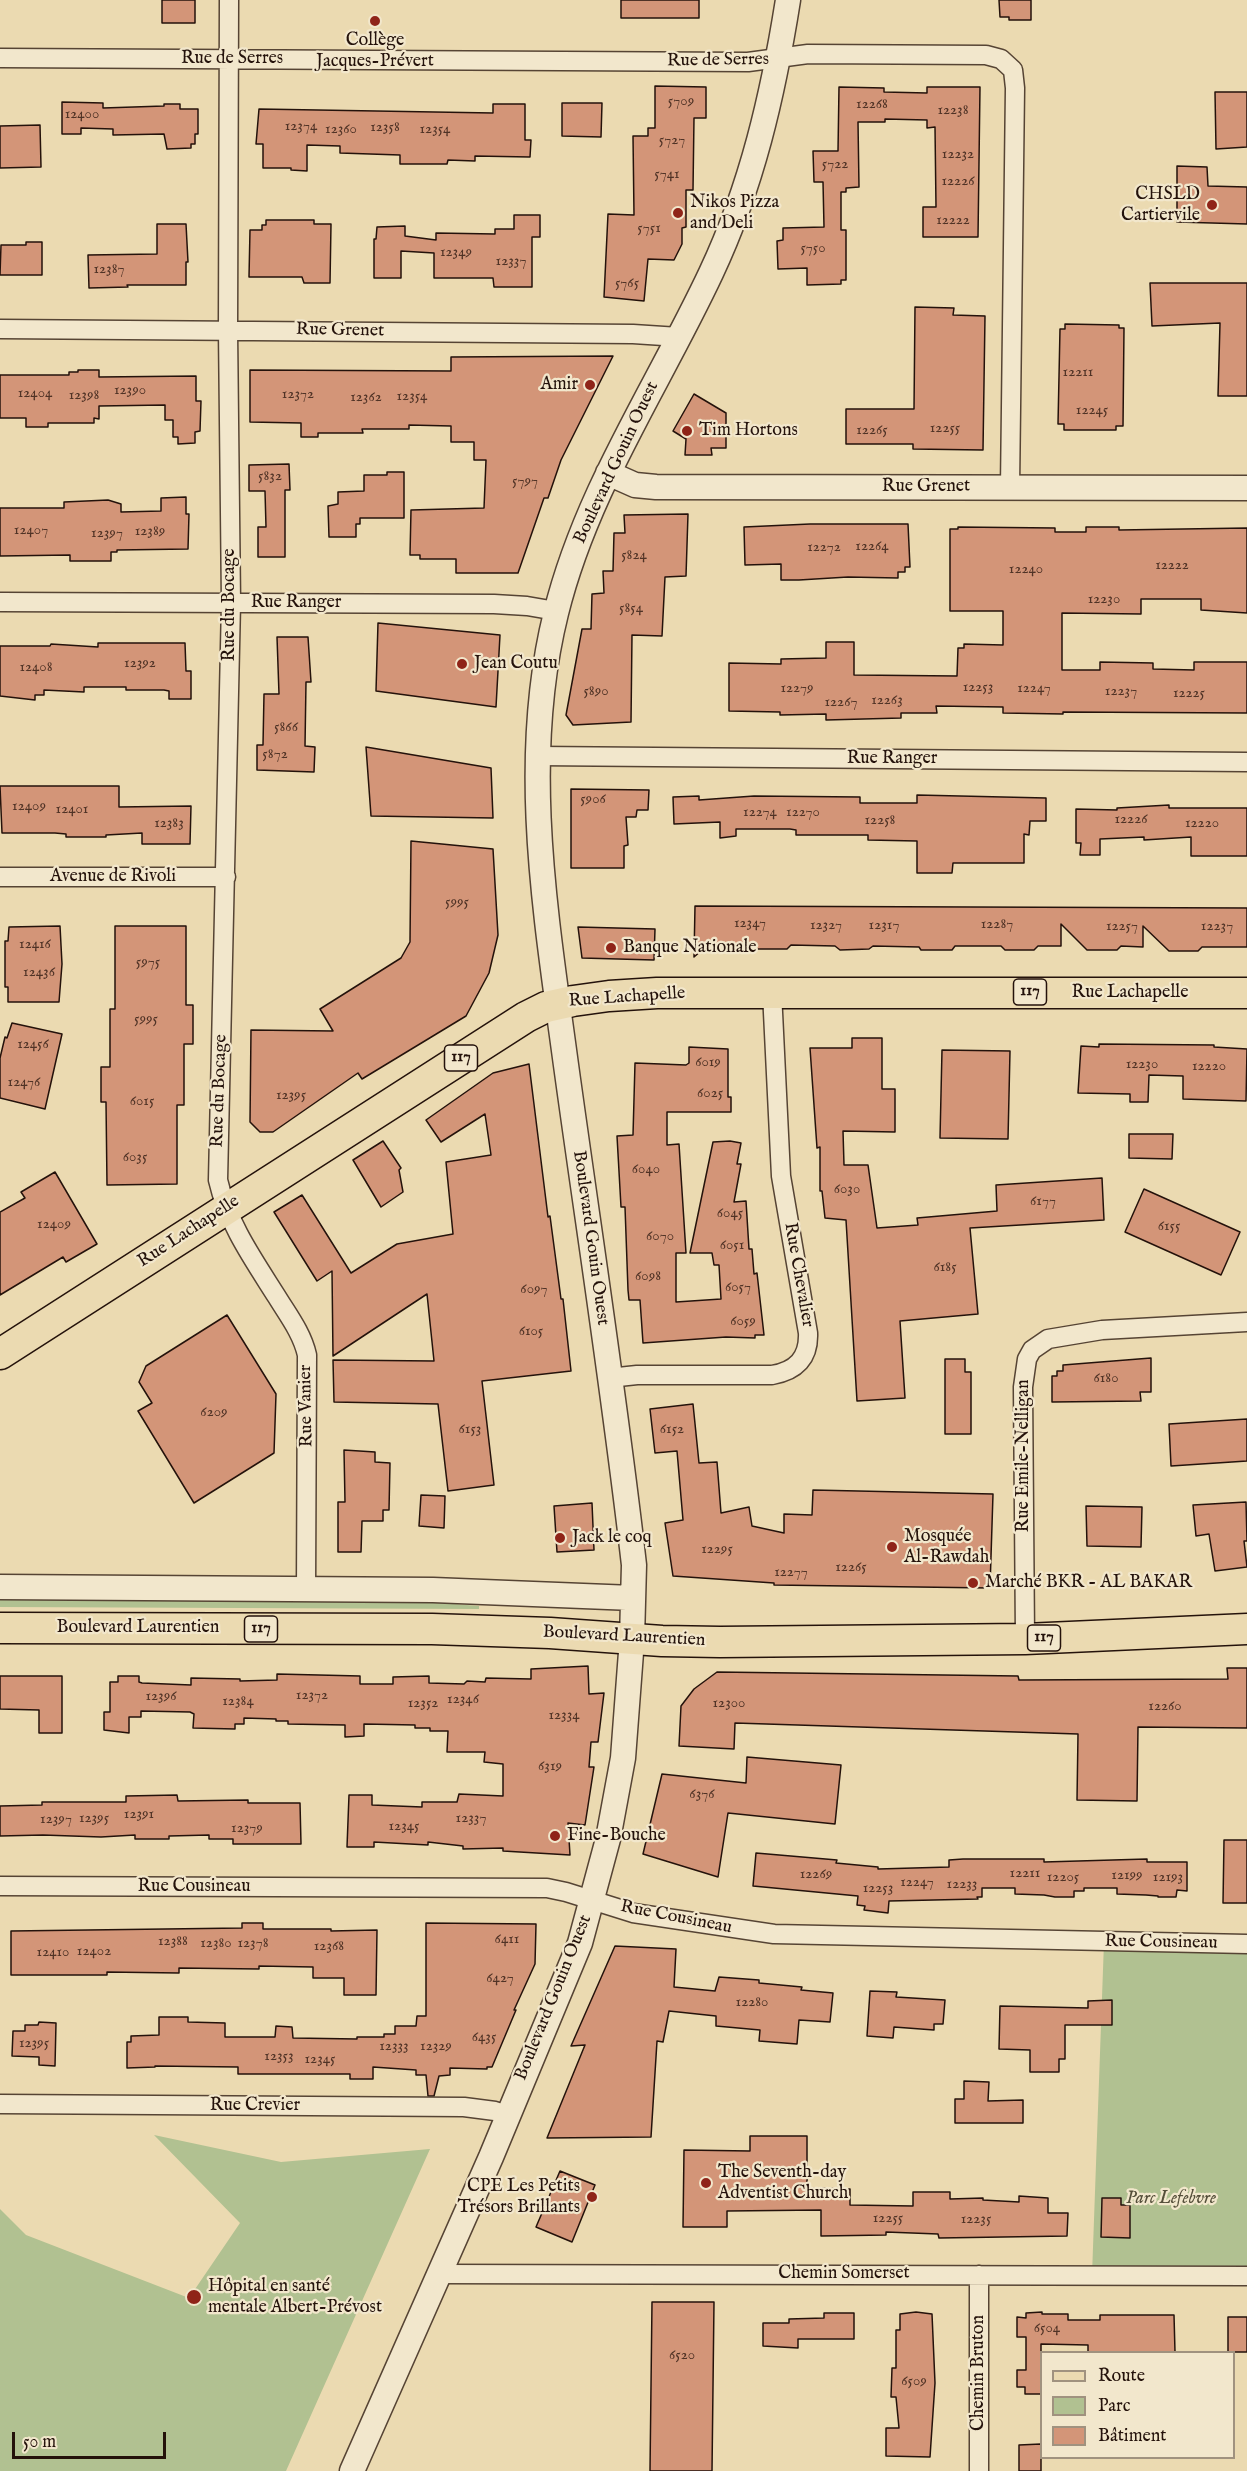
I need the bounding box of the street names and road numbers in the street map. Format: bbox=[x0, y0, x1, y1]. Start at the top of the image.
street label: Rue de Serres bbox=[181, 48, 283, 70]
street label: Rue de Serres bbox=[667, 49, 769, 73]
street label: Rue Grenet bbox=[296, 319, 384, 343]
street label: Boulevard Gouin Ouest bbox=[570, 378, 664, 548]
street label: Rue Grenet bbox=[882, 476, 970, 498]
street label: Rue du Bocage bbox=[219, 548, 241, 662]
street label: Rue Ranger bbox=[251, 592, 341, 614]
street label: Rue Ranger bbox=[847, 748, 937, 770]
street label: Avenue de Rivoli bbox=[50, 866, 176, 888]
road number: 117 bbox=[1014, 979, 1046, 1005]
street label: Rue Lachapelle bbox=[1072, 982, 1188, 1004]
street label: Rue Lachapelle bbox=[568, 983, 686, 1013]
street label: Rue du Bocage bbox=[207, 1034, 233, 1148]
road number: 117 bbox=[444, 1045, 478, 1071]
street label: Boulevard Gouin Ouest bbox=[567, 1149, 613, 1327]
street label: Rue Lachapelle bbox=[134, 1191, 244, 1273]
street label: Rue Chevalier bbox=[778, 1221, 818, 1329]
street label: Rue Vanier bbox=[295, 1364, 319, 1448]
street label: Rue Emile-Nelligan bbox=[1013, 1380, 1035, 1532]
road number: 117 bbox=[244, 1616, 278, 1642]
street label: Boulevard Laurentien bbox=[57, 1617, 219, 1639]
street label: Boulevard Laurentien bbox=[542, 1622, 706, 1652]
road number: 117 bbox=[1028, 1625, 1060, 1651]
street label: Rue Cousineau bbox=[137, 1876, 251, 1898]
street label: Rue Cousineau bbox=[618, 1897, 734, 1939]
street label: Boulevard Gouin Ouest bbox=[511, 1912, 597, 2084]
street label: Rue Cousineau bbox=[1104, 1931, 1218, 1955]
street label: Rue Crevier bbox=[210, 2095, 300, 2117]
street label: Chemin Somerset bbox=[778, 2263, 910, 2285]
street label: Chemin Bruton bbox=[968, 2315, 990, 2431]

